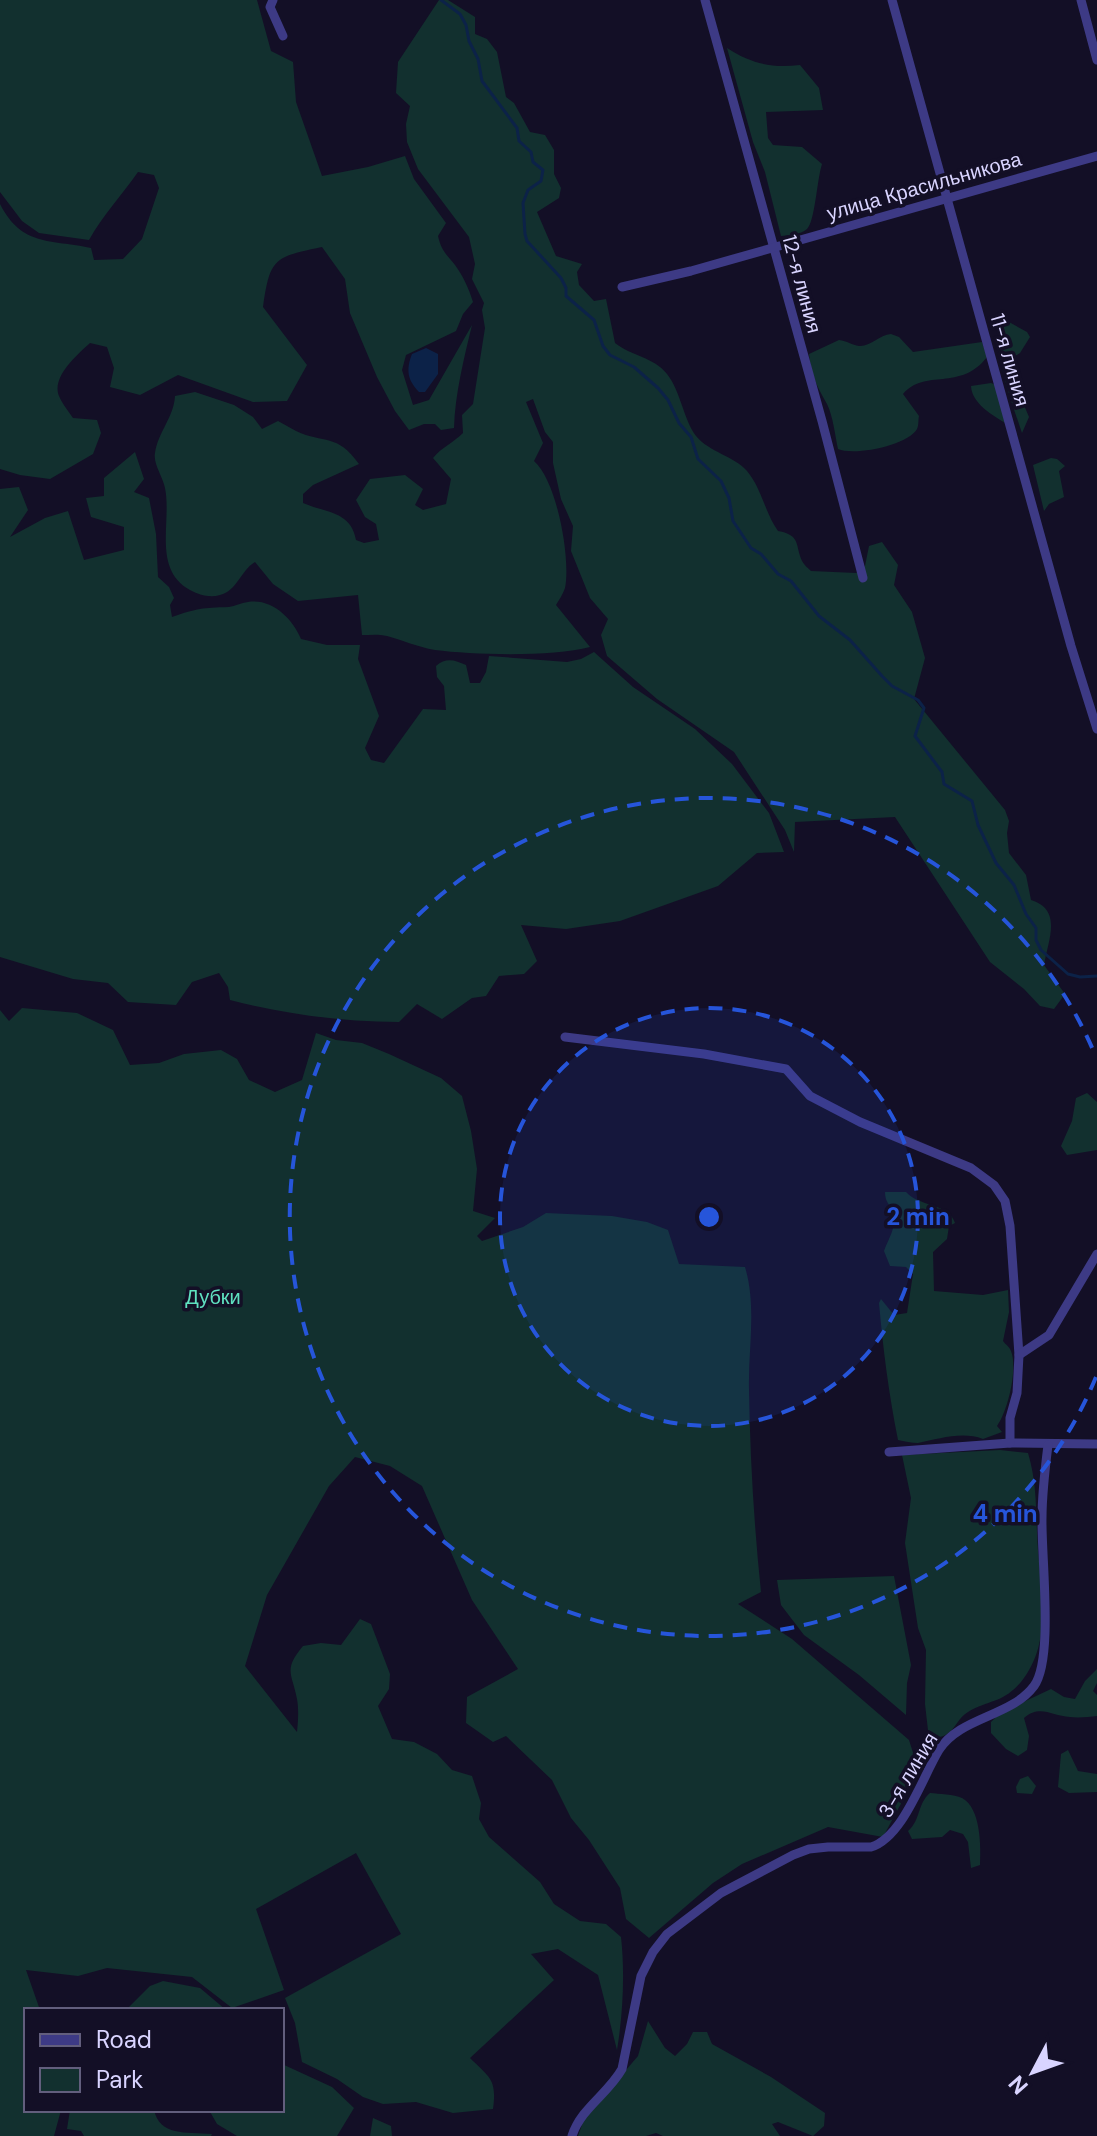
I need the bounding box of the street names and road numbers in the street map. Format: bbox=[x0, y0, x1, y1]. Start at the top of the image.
street label: улица Красильникова bbox=[824, 146, 1025, 226]
street label: 12-я линия bbox=[776, 232, 828, 336]
street label: 11-я линия bbox=[984, 311, 1036, 409]
street label: 3-я линия bbox=[872, 1728, 944, 1822]

